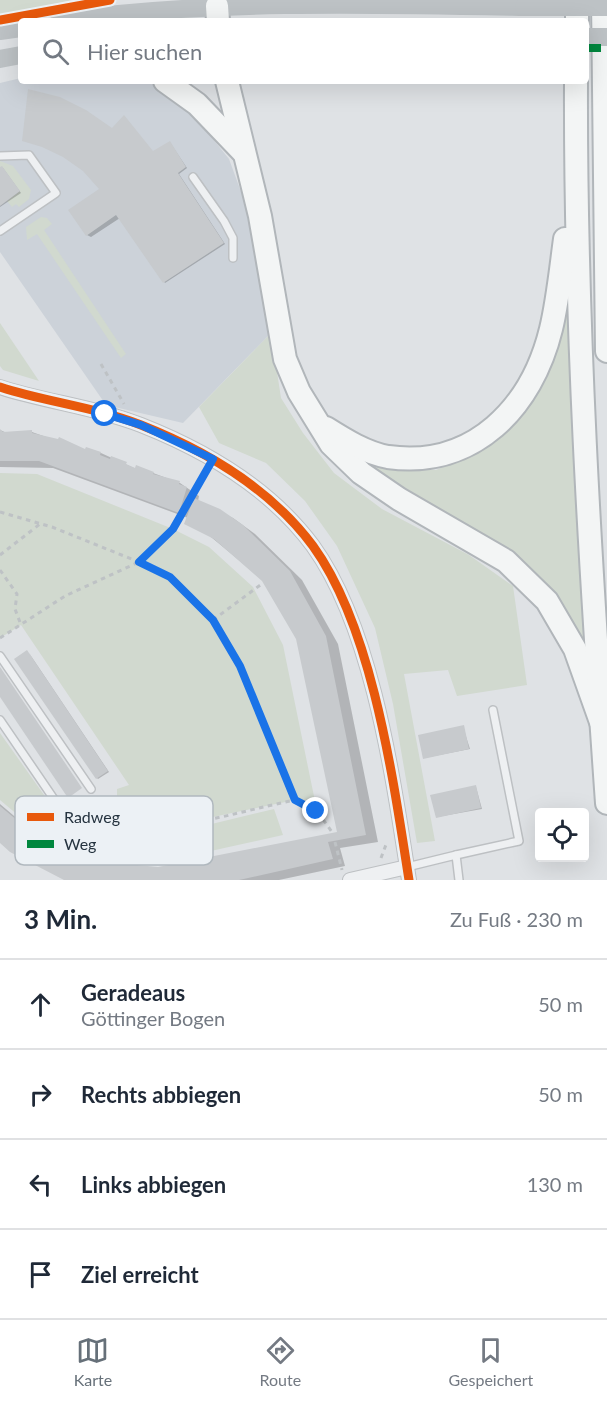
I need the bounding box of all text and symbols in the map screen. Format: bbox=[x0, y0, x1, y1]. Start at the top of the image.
search box bbox=[18, 18, 589, 84]
icon: search bbox=[39, 35, 72, 68]
text: Hier suchen bbox=[87, 38, 202, 65]
route start bbox=[91, 400, 117, 426]
legend bbox=[15, 796, 213, 865]
route end bbox=[302, 797, 328, 823]
text: Radweg bbox=[64, 807, 120, 826]
map controls bbox=[535, 808, 589, 862]
button: locate bbox=[535, 808, 589, 862]
text: Weg bbox=[64, 834, 96, 853]
text: 3 Min. bbox=[24, 903, 97, 935]
text: Zu Fuß · 230 m bbox=[450, 907, 583, 931]
text: Geradeaus bbox=[81, 979, 185, 1006]
icon: ahead bbox=[24, 988, 57, 1021]
text: 50 m bbox=[538, 992, 583, 1016]
text: Göttinger Bogen bbox=[81, 1006, 225, 1030]
icon: right bbox=[24, 1078, 57, 1111]
text: Rechts abbiegen bbox=[81, 1081, 241, 1108]
text: 50 m bbox=[538, 1082, 583, 1106]
icon: left bbox=[24, 1168, 57, 1201]
text: Links abbiegen bbox=[81, 1171, 226, 1198]
text: 130 m bbox=[527, 1172, 583, 1196]
icon: arrive bbox=[24, 1258, 57, 1291]
text: Ziel erreicht bbox=[81, 1261, 199, 1288]
tab: Karte bbox=[74, 1334, 112, 1389]
tab: Route bbox=[260, 1334, 301, 1389]
tab: Gespeichert bbox=[448, 1334, 533, 1389]

